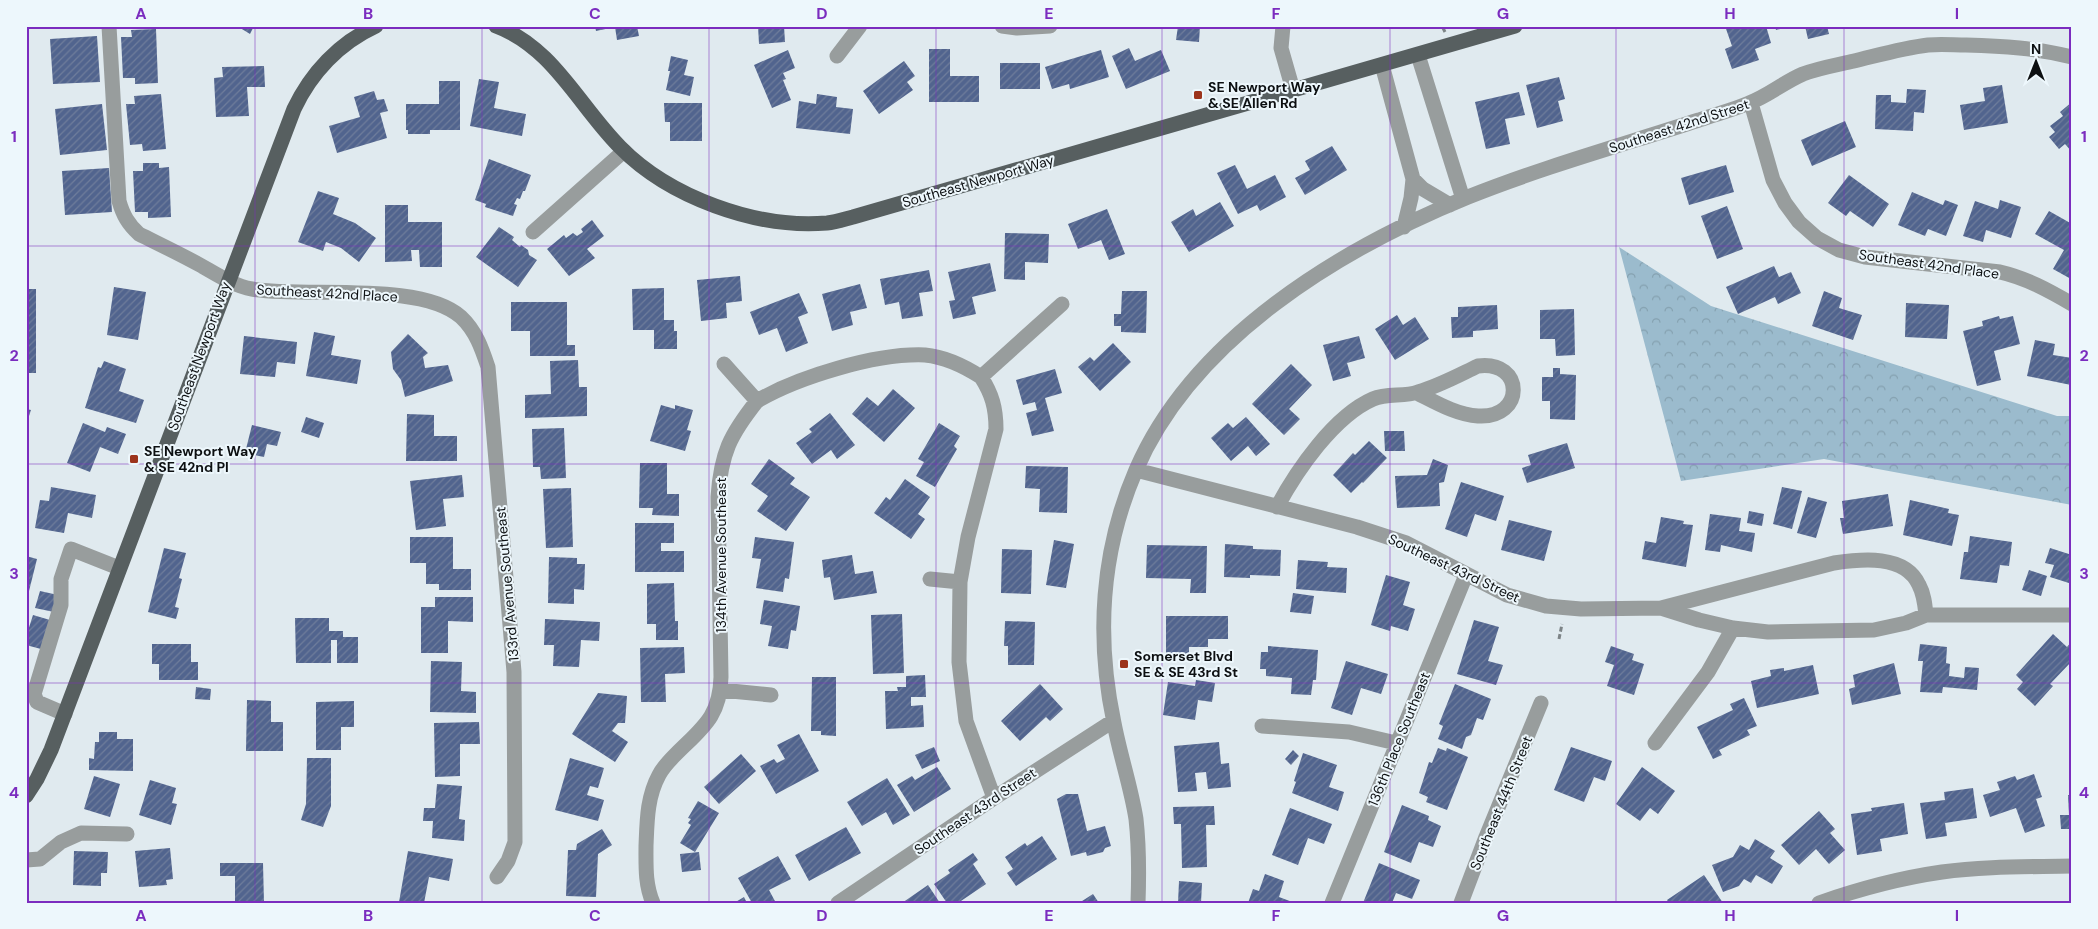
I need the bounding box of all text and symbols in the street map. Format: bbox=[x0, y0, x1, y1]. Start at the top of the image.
text: A bbox=[135, 3, 147, 24]
text: B bbox=[363, 3, 373, 24]
text: C bbox=[589, 3, 601, 24]
text: D bbox=[816, 3, 828, 24]
text: E bbox=[1044, 3, 1054, 24]
text: F bbox=[1272, 3, 1281, 24]
text: G bbox=[1497, 3, 1509, 24]
text: H bbox=[1724, 3, 1736, 24]
text: I bbox=[1955, 3, 1959, 24]
north arrow bbox=[2010, 38, 2060, 88]
text: N bbox=[2031, 40, 2041, 58]
place label: SE Newport Way & SE Allen Rd bbox=[1208, 78, 1321, 112]
marker: SE Newport Way & SE Allen Rd bbox=[1192, 89, 1204, 101]
street label: Southeast 42nd Street bbox=[1607, 95, 1751, 157]
text: 1 bbox=[11, 126, 17, 147]
text: 1 bbox=[2081, 126, 2087, 147]
street label: Southeast Newport Way bbox=[900, 151, 1056, 211]
street label: Southeast 42nd Place bbox=[1858, 245, 2000, 283]
street label: Southeast Newport Way bbox=[164, 279, 234, 433]
street label: Southeast 42nd Place bbox=[256, 280, 398, 306]
text: 2 bbox=[9, 345, 19, 366]
text: 2 bbox=[2079, 345, 2089, 366]
place label: SE Newport Way & SE 42nd Pl bbox=[144, 442, 257, 476]
marker: SE Newport Way & SE 42nd Pl bbox=[128, 453, 140, 465]
street label: 134th Avenue Southeast bbox=[712, 477, 730, 633]
street label: 133rd Avenue Southeast bbox=[491, 506, 523, 662]
street label: Southeast 43rd Street bbox=[1385, 530, 1523, 606]
text: 3 bbox=[9, 563, 19, 584]
text: 3 bbox=[2079, 563, 2089, 584]
place label: Somerset Blvd SE & SE 43rd St bbox=[1134, 647, 1238, 681]
marker: Somerset Blvd SE & SE 43rd St bbox=[1118, 658, 1130, 670]
street label: 136th Place Southeast bbox=[1364, 669, 1434, 809]
street label: Southeast 44th Street bbox=[1466, 733, 1536, 873]
street label: Southeast 43rd Street bbox=[911, 763, 1039, 859]
text: 4 bbox=[9, 782, 19, 803]
text: 4 bbox=[2079, 782, 2089, 803]
text: A bbox=[135, 905, 147, 926]
text: B bbox=[363, 905, 373, 926]
text: C bbox=[589, 905, 601, 926]
text: D bbox=[816, 905, 828, 926]
text: E bbox=[1044, 905, 1054, 926]
text: F bbox=[1272, 905, 1281, 926]
text: G bbox=[1497, 905, 1509, 926]
text: H bbox=[1724, 905, 1736, 926]
text: I bbox=[1955, 905, 1959, 926]

